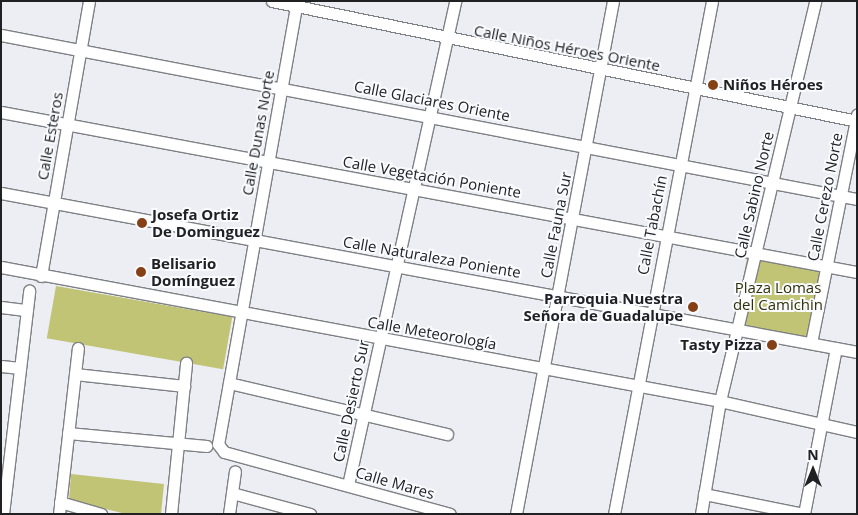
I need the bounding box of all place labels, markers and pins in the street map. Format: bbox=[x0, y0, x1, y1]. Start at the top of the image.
place label: Niños Héroes bbox=[723, 76, 823, 94]
marker: Niños Héroes bbox=[707, 79, 719, 91]
place label: Josefa Ortiz De Dominguez bbox=[152, 205, 260, 240]
marker: Josefa Ortiz De Dominguez bbox=[136, 217, 148, 229]
place label: Belisario Domínguez bbox=[151, 254, 235, 289]
marker: Belisario Domínguez bbox=[135, 266, 147, 278]
place label: Parroquia Nuestra Señora de Guadalupe bbox=[524, 289, 683, 324]
marker: Parroquia Nuestra Señora de Guadalupe bbox=[687, 301, 699, 313]
place label: Tasty Pizza bbox=[680, 336, 762, 354]
marker: Tasty Pizza bbox=[766, 339, 778, 351]

